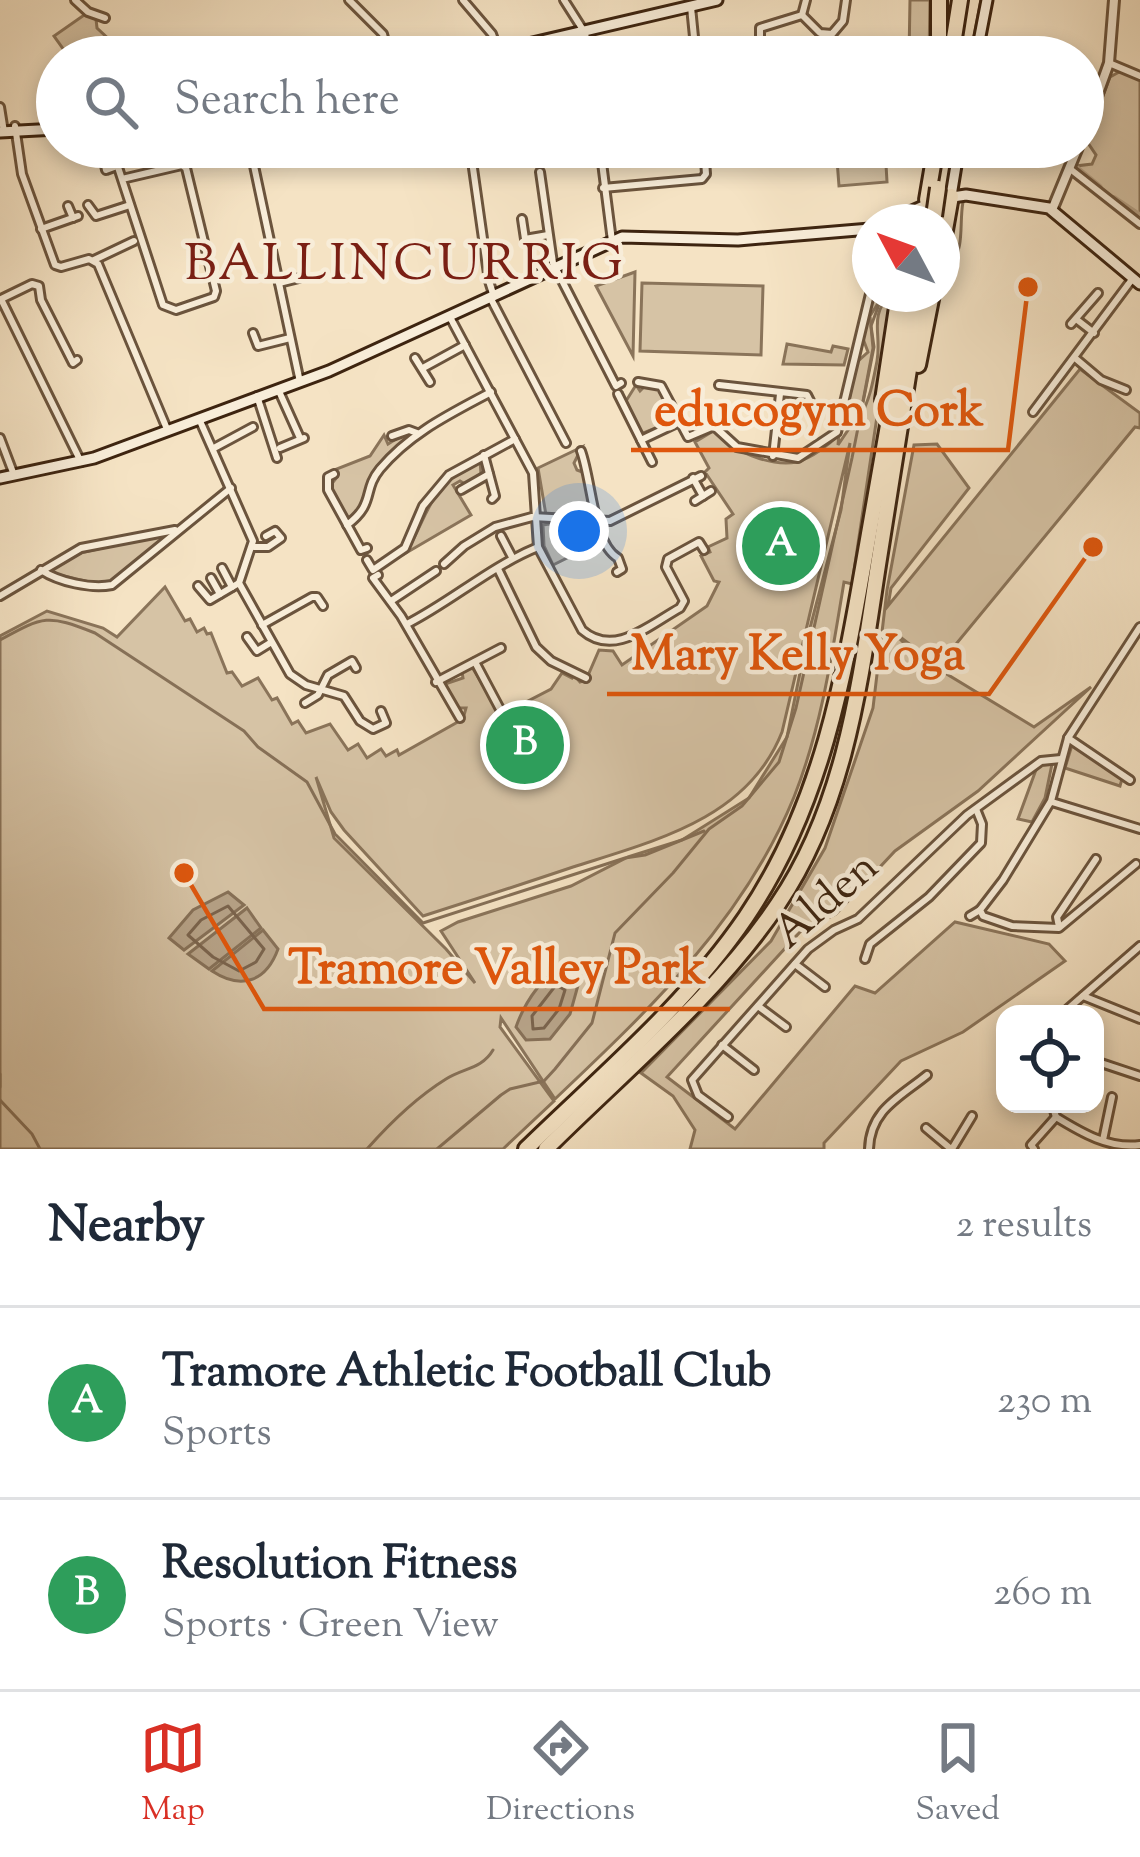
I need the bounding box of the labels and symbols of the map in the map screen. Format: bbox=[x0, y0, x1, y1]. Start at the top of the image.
north arrow bbox=[852, 204, 960, 312]
district label: BALLINCURRIG bbox=[184, 230, 626, 303]
callout: educogym Cork bbox=[631, 366, 1008, 450]
text: educogym Cork bbox=[654, 379, 985, 448]
your location bbox=[549, 501, 609, 561]
pin: A bbox=[742, 501, 820, 591]
callout: Mary Kelly Yoga bbox=[607, 610, 989, 694]
text: Mary Kelly Yoga bbox=[631, 623, 965, 692]
pin: B bbox=[486, 700, 564, 790]
street label: Alden bbox=[761, 838, 895, 966]
callout: Tramore Valley Park bbox=[264, 925, 730, 1009]
text: Tramore Valley Park bbox=[288, 937, 707, 1006]

